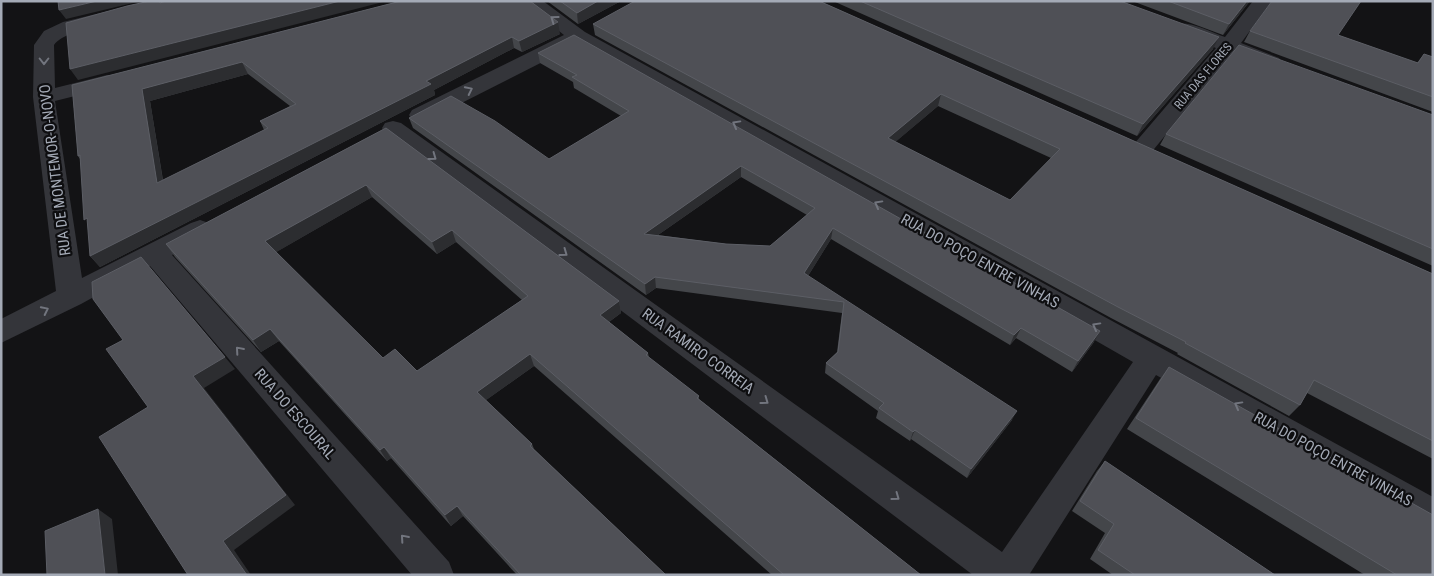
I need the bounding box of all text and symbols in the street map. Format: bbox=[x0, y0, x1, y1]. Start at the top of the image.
one-way arrow bbox=[551, 16, 560, 24]
street label: RUA DAS FLORES bbox=[1171, 40, 1235, 112]
one-way arrow bbox=[39, 57, 49, 65]
street label: RUA DE MONTEMOR-O-NOVO bbox=[36, 83, 74, 257]
one-way arrow bbox=[464, 86, 473, 96]
one-way arrow bbox=[733, 121, 742, 131]
one-way arrow bbox=[427, 151, 436, 159]
one-way arrow bbox=[874, 200, 883, 210]
street label: RUA DO POÇO ENTRE VINHAS bbox=[898, 210, 1062, 312]
one-way arrow bbox=[558, 247, 568, 256]
street label: RUA RAMIRO CORREIA bbox=[639, 304, 758, 398]
one-way arrow bbox=[40, 306, 49, 316]
one-way arrow bbox=[1093, 322, 1102, 332]
one-way arrow bbox=[236, 346, 245, 355]
street label: RUA DO ESCOURAL bbox=[251, 365, 339, 463]
one-way arrow bbox=[759, 395, 768, 403]
one-way arrow bbox=[1234, 402, 1243, 412]
street label: RUA DO POÇO ENTRE VINHAS bbox=[1251, 408, 1415, 510]
one-way arrow bbox=[891, 490, 900, 500]
one-way arrow bbox=[401, 535, 410, 544]

